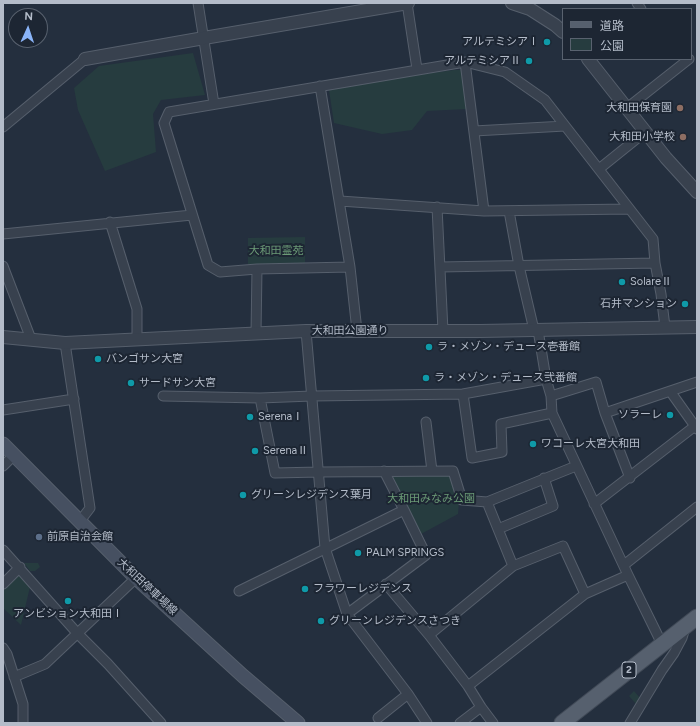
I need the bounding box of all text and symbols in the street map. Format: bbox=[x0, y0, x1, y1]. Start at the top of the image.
north arrow bbox=[8, 8, 48, 48]
legend bbox=[562, 8, 692, 60]
text: N bbox=[24, 10, 33, 23]
text: 道路 bbox=[600, 19, 624, 33]
place label: アルテミシアⅠ bbox=[462, 35, 539, 49]
marker: アルテミシアⅠ bbox=[542, 37, 552, 47]
text: 公園 bbox=[600, 39, 624, 53]
place label: アルテミシアⅡ bbox=[444, 54, 521, 68]
marker: アルテミシアⅡ bbox=[524, 56, 534, 66]
place label: 大和田保育園 bbox=[606, 101, 672, 115]
marker: 大和田保育園 bbox=[675, 103, 685, 113]
place label: 大和田小学校 bbox=[609, 130, 675, 144]
marker: 大和田小学校 bbox=[678, 132, 688, 142]
park label: 大和田霊苑 bbox=[249, 244, 303, 258]
place label: SolareⅡ bbox=[630, 275, 672, 289]
marker: SolareⅡ bbox=[617, 277, 627, 287]
place label: 石井マンション bbox=[600, 297, 677, 311]
marker: 石井マンション bbox=[680, 299, 690, 309]
street label: 大和田公園通り bbox=[312, 324, 388, 338]
place label: ラ・メゾン・デュース壱番館 bbox=[437, 340, 580, 354]
marker: ラ・メゾン・デュース壱番館 bbox=[424, 342, 434, 352]
place label: バンゴサン大宮 bbox=[106, 352, 183, 366]
marker: バンゴサン大宮 bbox=[93, 354, 103, 364]
place label: ラ・メゾン・デュース弐番館 bbox=[434, 371, 577, 385]
marker: ラ・メゾン・デュース弐番館 bbox=[421, 373, 431, 383]
place label: サードサン大宮 bbox=[139, 376, 216, 390]
marker: サードサン大宮 bbox=[126, 378, 136, 388]
place label: ソラーレ bbox=[618, 408, 662, 422]
place label: SerenaⅠ bbox=[258, 410, 303, 424]
marker: ソラーレ bbox=[665, 410, 675, 420]
marker: SerenaⅠ bbox=[245, 412, 255, 422]
place label: ワコーレ大宮大和田 bbox=[541, 437, 640, 451]
marker: ワコーレ大宮大和田 bbox=[528, 439, 538, 449]
place label: SerenaⅡ bbox=[263, 444, 308, 458]
marker: SerenaⅡ bbox=[250, 446, 260, 456]
place label: グリーンレジデンス葉月 bbox=[251, 488, 372, 502]
marker: グリーンレジデンス葉月 bbox=[238, 490, 248, 500]
park label: 大和田みなみ公園 bbox=[387, 492, 475, 506]
place label: 前原自治会館 bbox=[47, 530, 113, 544]
marker: 前原自治会館 bbox=[34, 532, 44, 542]
place label: PALM SPRINGS bbox=[366, 546, 444, 560]
marker: PALM SPRINGS bbox=[353, 548, 363, 558]
street label: 大和田停車場線 bbox=[114, 556, 180, 618]
place label: フラワーレジデンス bbox=[313, 582, 412, 596]
marker: フラワーレジデンス bbox=[300, 584, 310, 594]
marker: アンビション大和田Ⅰ bbox=[63, 596, 73, 606]
place label: アンビション大和田Ⅰ bbox=[13, 607, 123, 621]
place label: グリーンレジデンスさつき bbox=[329, 614, 461, 628]
marker: グリーンレジデンスさつき bbox=[316, 616, 326, 626]
road number: 2 bbox=[622, 662, 636, 678]

